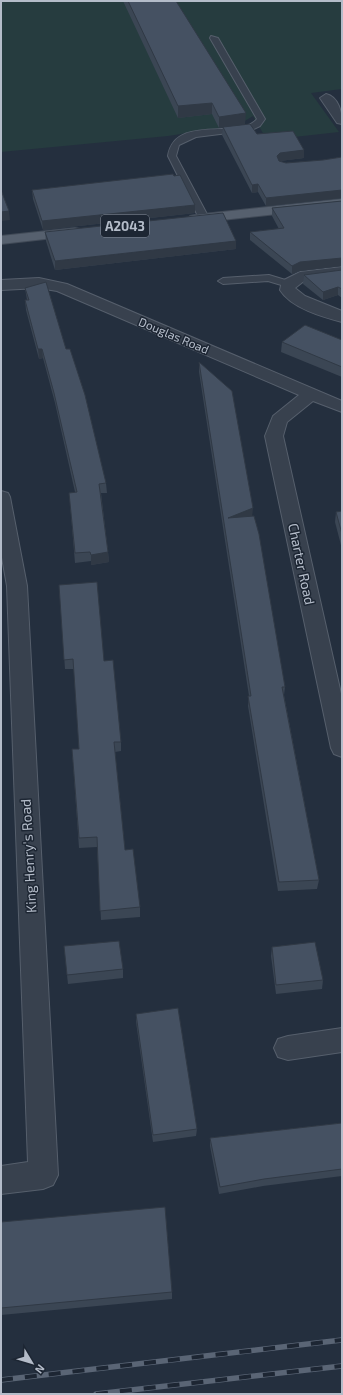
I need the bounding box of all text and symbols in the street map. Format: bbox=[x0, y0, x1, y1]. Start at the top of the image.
road number: A2043 bbox=[101, 215, 149, 237]
street label: Douglas Road bbox=[137, 314, 211, 356]
street label: Charter Road bbox=[285, 522, 319, 606]
street label: King Henry's Road bbox=[17, 799, 39, 913]
north arrow bbox=[12, 1343, 52, 1383]
text: N bbox=[33, 1362, 48, 1377]

